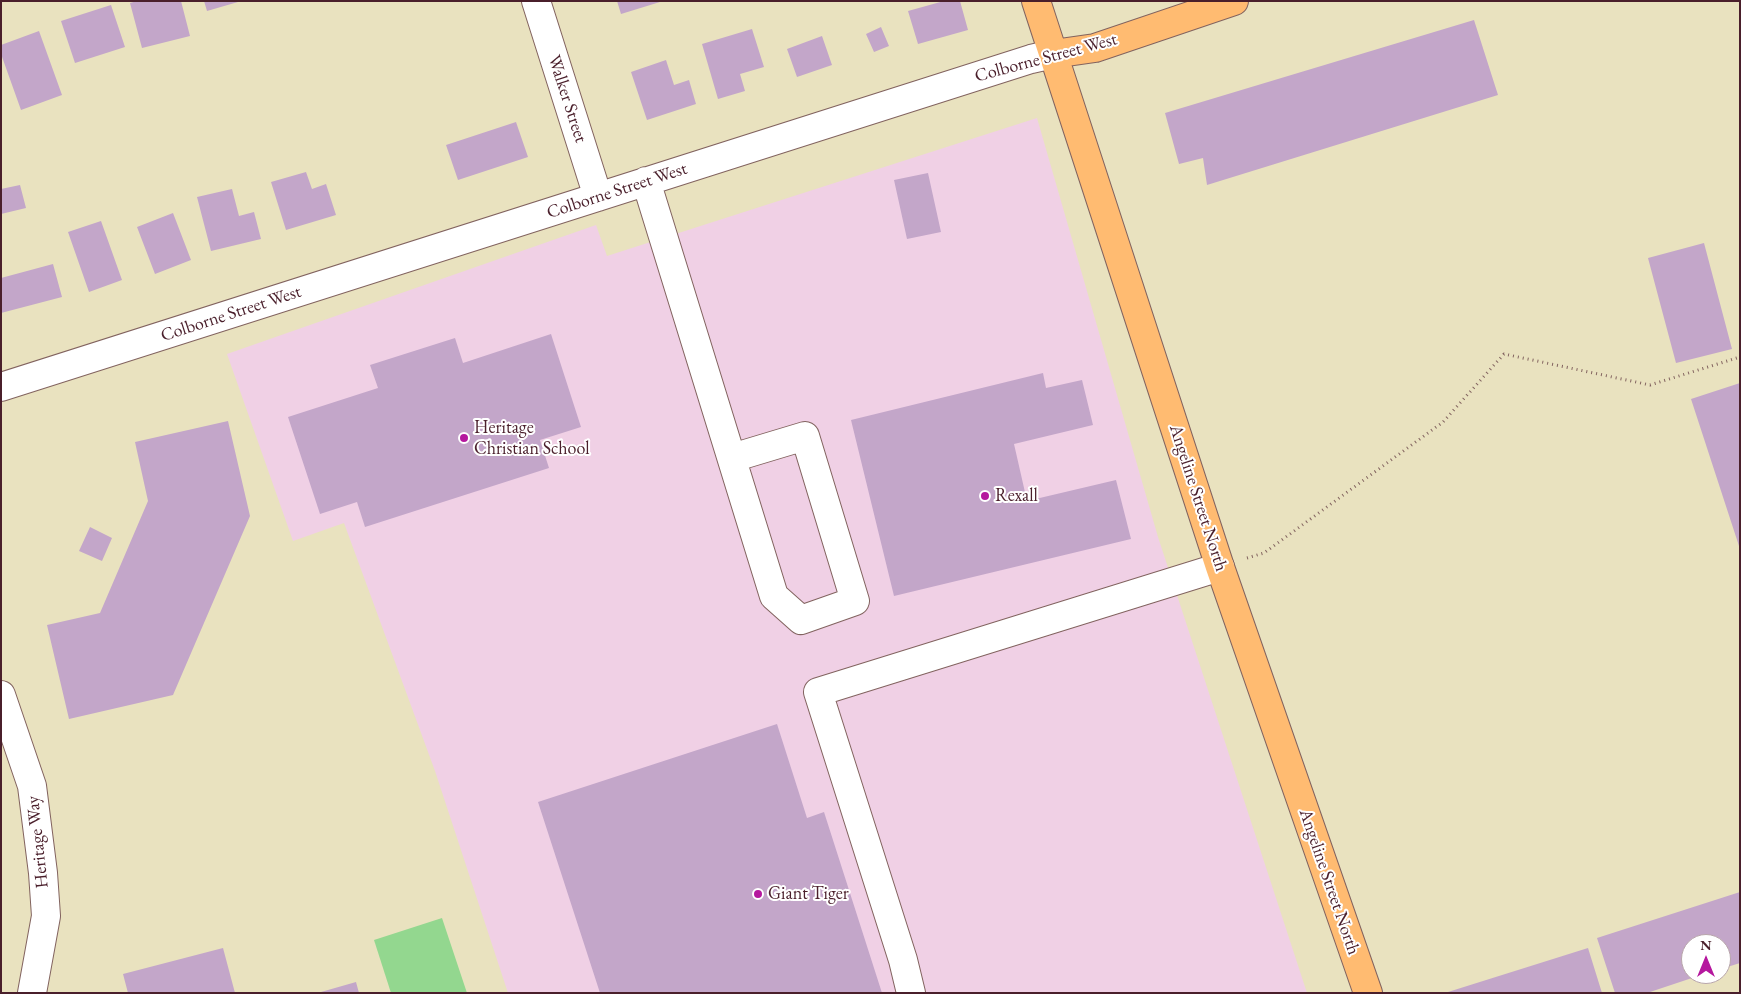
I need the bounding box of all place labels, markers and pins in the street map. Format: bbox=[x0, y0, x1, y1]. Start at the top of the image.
place label: Heritage Christian School bbox=[474, 417, 589, 459]
marker: Heritage Christian School bbox=[458, 432, 470, 444]
place label: Rexall bbox=[995, 485, 1038, 507]
marker: Rexall bbox=[979, 490, 991, 502]
place label: Giant Tiger bbox=[768, 883, 849, 905]
marker: Giant Tiger bbox=[752, 888, 764, 900]

